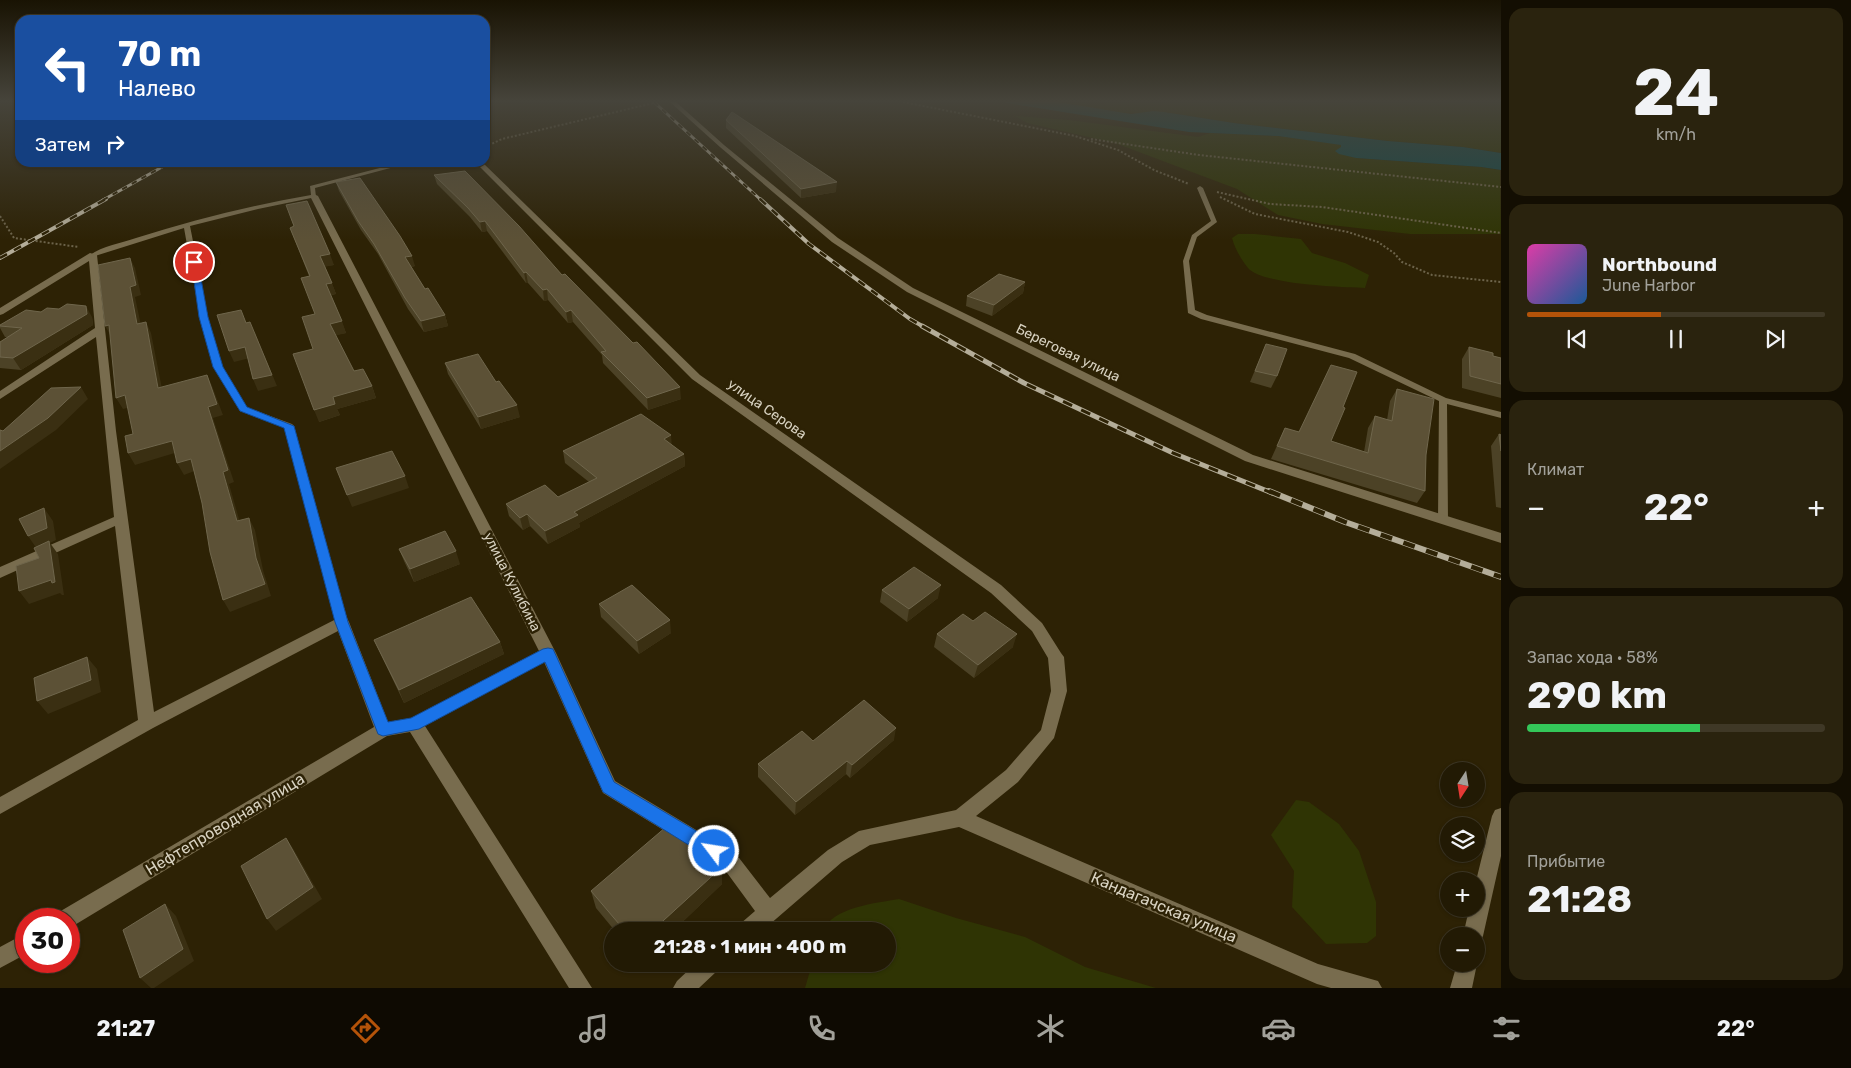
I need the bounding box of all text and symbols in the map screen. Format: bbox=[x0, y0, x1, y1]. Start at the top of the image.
text: 70 m bbox=[118, 33, 201, 75]
icon: left bbox=[35, 35, 100, 100]
text: 24 bbox=[1633, 54, 1719, 131]
text: Налево bbox=[118, 75, 196, 102]
text: km/h bbox=[1656, 125, 1696, 144]
icon: right bbox=[101, 130, 129, 158]
text: Затем bbox=[35, 133, 91, 156]
pin bbox=[173, 241, 215, 283]
icon: arrive bbox=[180, 248, 208, 276]
text: Northbound bbox=[1602, 253, 1717, 276]
text: June Harbor bbox=[1602, 276, 1695, 295]
street label: Береговая улица bbox=[1013, 320, 1123, 386]
icon: previous bbox=[1563, 325, 1591, 353]
icon: pause bbox=[1662, 325, 1690, 353]
icon: next bbox=[1761, 325, 1789, 353]
street label: улица Серова bbox=[724, 375, 810, 443]
text: Климат bbox=[1527, 460, 1584, 479]
text: 22° bbox=[1644, 484, 1709, 530]
text: − bbox=[1527, 491, 1545, 524]
text: + bbox=[1808, 491, 1825, 524]
street label: улица Кулибина bbox=[480, 530, 544, 634]
text: Запас хода · 58% bbox=[1527, 648, 1658, 667]
text: 290 km bbox=[1527, 672, 1667, 718]
north arrow bbox=[1440, 762, 1485, 808]
map controls bbox=[1440, 762, 1485, 972]
street label: Нефтепроводная улица bbox=[142, 769, 308, 879]
button: layers bbox=[1440, 817, 1485, 862]
position arrow bbox=[687, 824, 739, 876]
text: Прибытие bbox=[1527, 852, 1605, 871]
street label: Кандагачская улица bbox=[1088, 868, 1240, 946]
button: + bbox=[1440, 872, 1485, 917]
text: 21:28 bbox=[1527, 876, 1632, 922]
speed limit sign: 30 bbox=[15, 908, 80, 973]
button: − bbox=[1440, 927, 1485, 972]
text: 21:28 · 1 мин · 400 m bbox=[653, 935, 847, 958]
icon: directions bbox=[348, 1011, 383, 1046]
icon: music bbox=[576, 1011, 611, 1046]
icon: phone bbox=[804, 1011, 839, 1046]
icon: climate bbox=[1033, 1011, 1068, 1046]
icon: car bbox=[1261, 1011, 1296, 1046]
icon: filters bbox=[1489, 1011, 1524, 1046]
text: 21:27 bbox=[97, 1015, 155, 1042]
text: 22° bbox=[1717, 1015, 1754, 1042]

